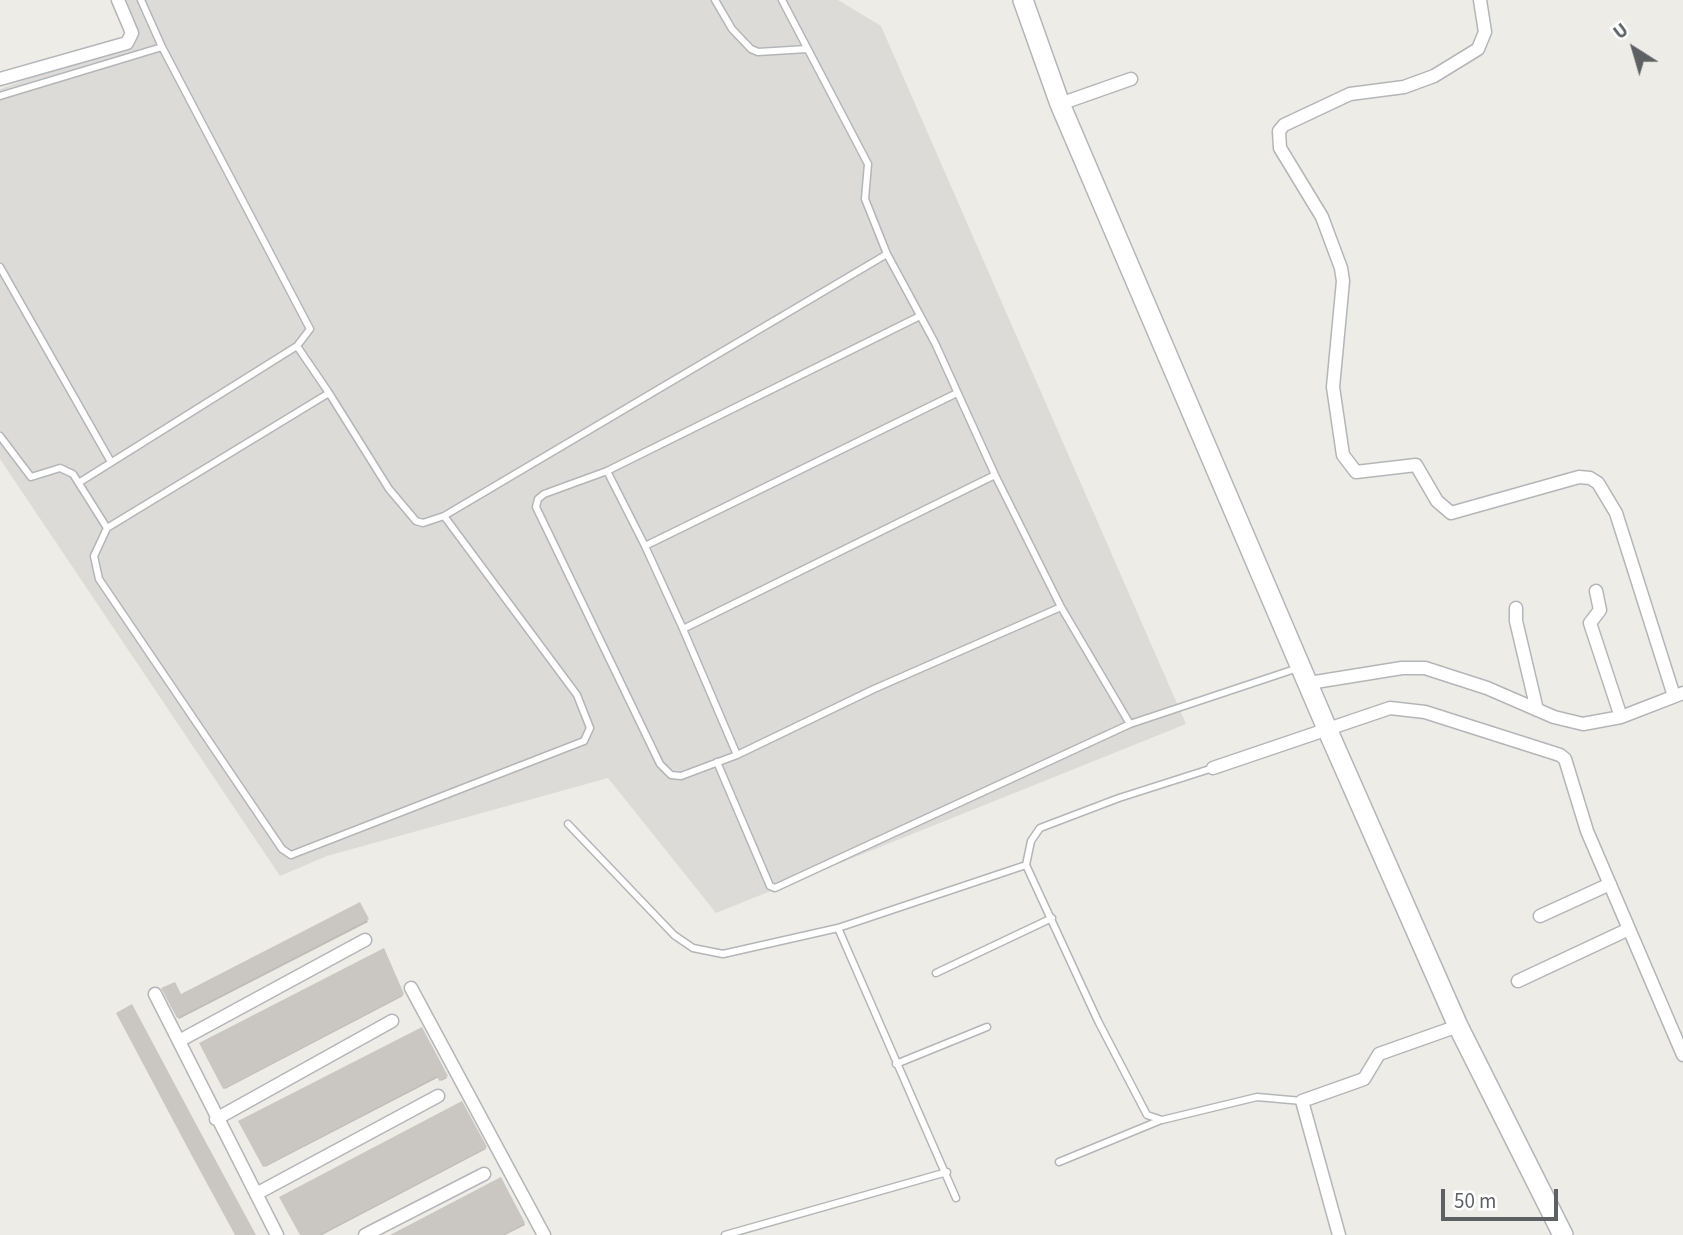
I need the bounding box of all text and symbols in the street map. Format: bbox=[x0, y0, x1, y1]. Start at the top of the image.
north arrow bbox=[1599, 14, 1669, 84]
text: U bbox=[1608, 17, 1634, 46]
scale bar bbox=[1445, 1176, 1562, 1220]
text: 50 m bbox=[1454, 1186, 1496, 1216]

